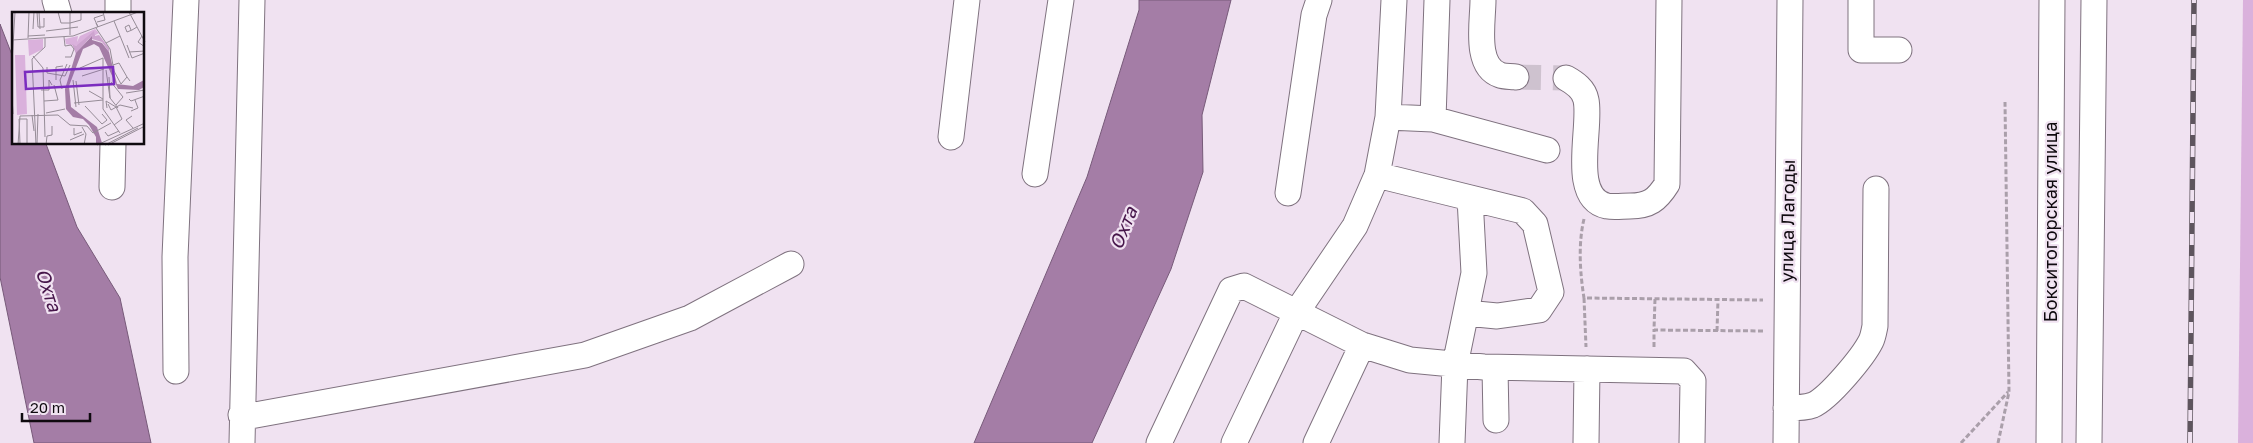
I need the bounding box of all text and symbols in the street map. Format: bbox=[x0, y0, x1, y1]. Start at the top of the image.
inset map bbox=[12, 12, 145, 145]
street label: Бокситогорская улица bbox=[2039, 122, 2061, 322]
street label: улица Лагоды bbox=[1775, 159, 1799, 283]
water label: Охта bbox=[1104, 202, 1142, 253]
water label: Охта bbox=[32, 265, 68, 316]
scale bar bbox=[22, 390, 90, 422]
text: 20 m bbox=[30, 398, 65, 416]

